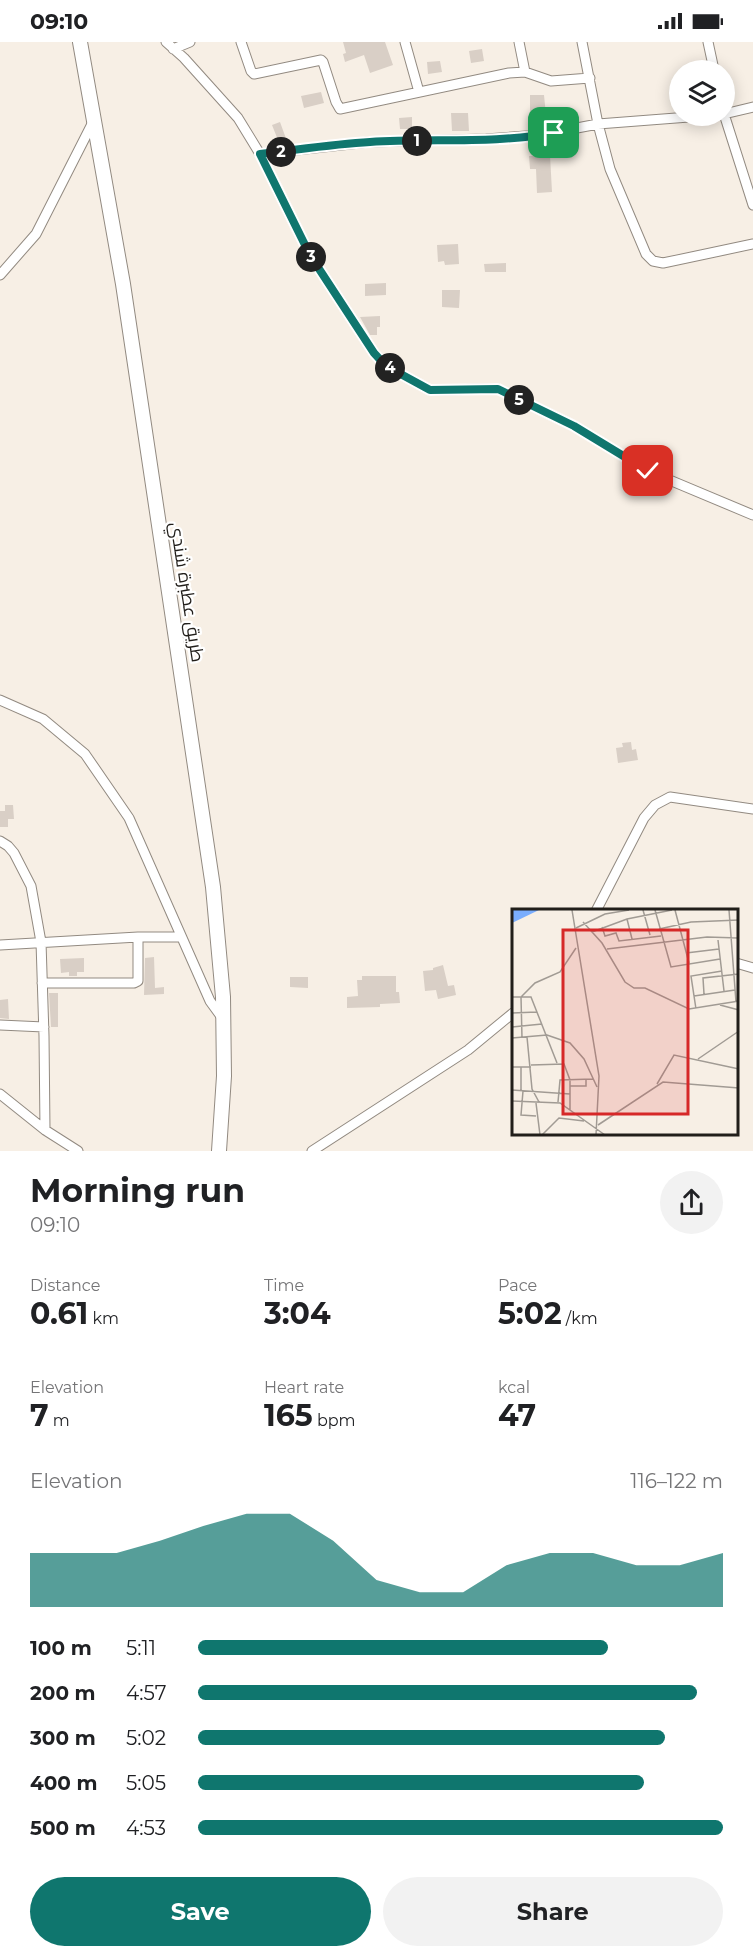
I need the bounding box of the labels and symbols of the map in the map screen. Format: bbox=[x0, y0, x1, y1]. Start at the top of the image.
pin bbox=[528, 107, 579, 158]
pin: 1 bbox=[402, 126, 432, 156]
pin: 2 bbox=[266, 137, 296, 167]
pin: 3 bbox=[296, 242, 326, 272]
pin: 4 bbox=[375, 353, 405, 383]
pin: 5 bbox=[504, 385, 534, 415]
pin bbox=[622, 445, 673, 496]
street label: طريق عطبرة شندي bbox=[162, 520, 209, 664]
inset map bbox=[512, 909, 738, 1136]

